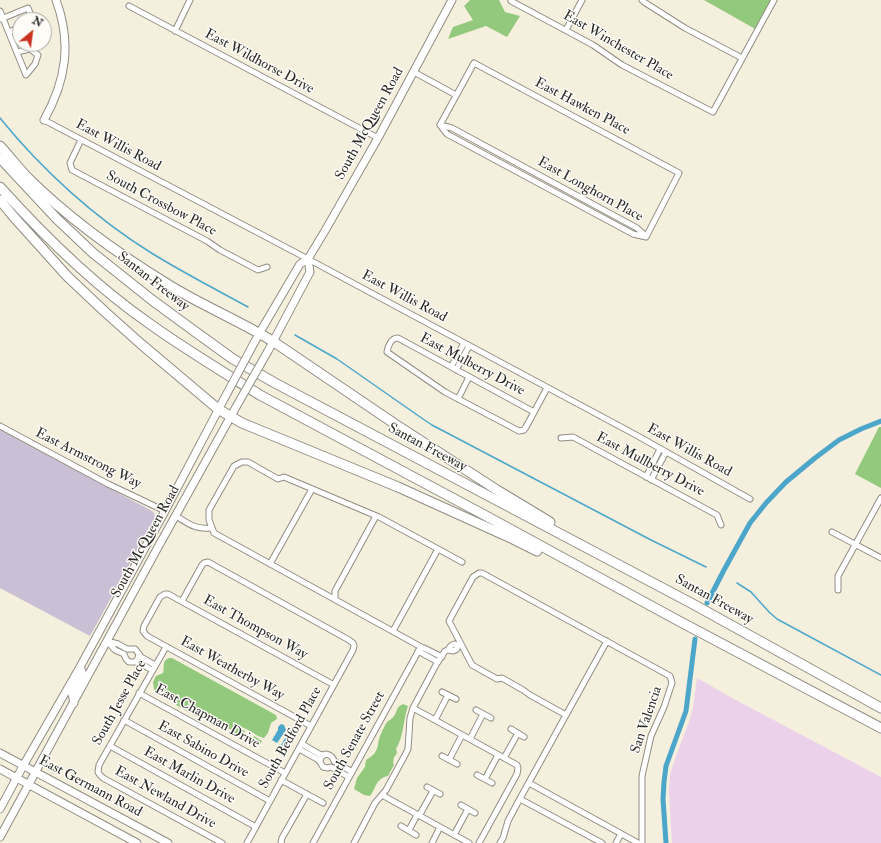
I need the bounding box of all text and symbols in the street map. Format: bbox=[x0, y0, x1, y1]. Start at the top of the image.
street label: East Winchester Place bbox=[560, 8, 676, 84]
north arrow bbox=[12, 12, 52, 52]
text: N bbox=[30, 14, 45, 30]
street label: East Wildhorse Drive bbox=[201, 26, 317, 98]
street label: South McQueen Road bbox=[332, 65, 408, 183]
street label: East Hawken Place bbox=[532, 75, 632, 139]
street label: East Willis Road bbox=[73, 117, 163, 175]
street label: East Longhorn Place bbox=[534, 154, 646, 226]
street label: South Crossbow Place bbox=[103, 168, 219, 240]
street label: Santan Freeway bbox=[114, 249, 192, 315]
street label: East Willis Road bbox=[359, 268, 449, 326]
street label: East Mulberry Drive bbox=[417, 330, 527, 400]
street label: Santan Freeway bbox=[385, 420, 469, 476]
street label: East Willis Road bbox=[644, 421, 734, 481]
street label: East Armstrong Way bbox=[32, 425, 144, 493]
street label: East Mullberry Drive bbox=[593, 429, 707, 501]
street label: South McQueen Road bbox=[108, 483, 184, 601]
street label: Santan Freeway bbox=[672, 572, 756, 628]
street label: East Thompson Way bbox=[200, 592, 310, 664]
street label: East Weatherby Way bbox=[177, 633, 287, 705]
street label: South Jesse Place bbox=[90, 657, 150, 749]
street label: East Chapman Drive bbox=[152, 681, 262, 753]
street label: South Bedford Place bbox=[256, 684, 326, 792]
street label: San Valencia bbox=[628, 684, 666, 756]
street label: South Senate Street bbox=[321, 689, 389, 793]
street label: East Sabino Drive bbox=[155, 718, 251, 782]
street label: East Marlin Drive bbox=[140, 744, 238, 808]
street label: East Germann Road bbox=[36, 753, 144, 821]
street label: East Newland Drive bbox=[111, 763, 219, 833]

